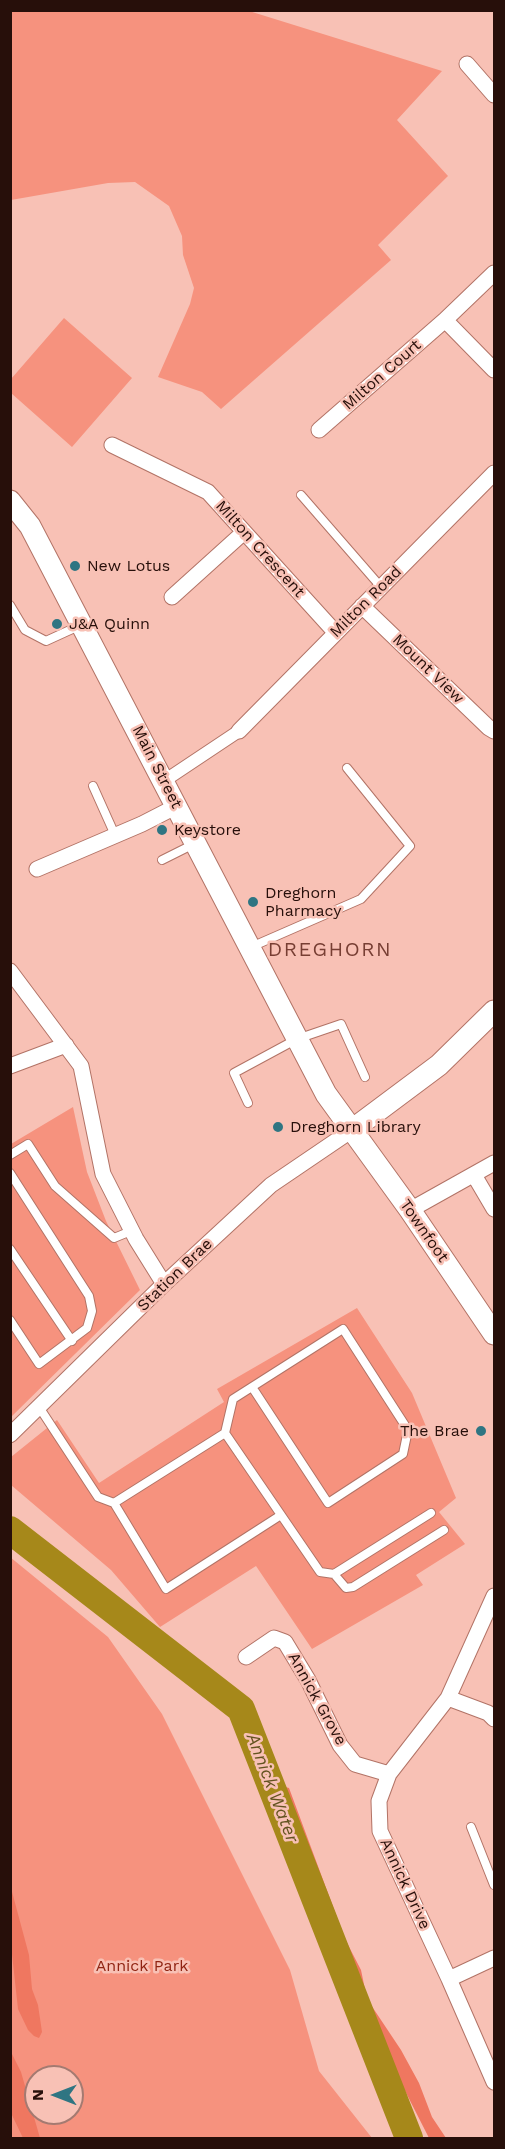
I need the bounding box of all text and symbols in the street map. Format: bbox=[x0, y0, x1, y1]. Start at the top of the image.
street label: Milton Court bbox=[339, 336, 425, 414]
street label: Milton Crescent bbox=[211, 497, 309, 601]
place label: New Lotus bbox=[87, 556, 170, 576]
marker: New Lotus bbox=[68, 559, 82, 573]
street label: Milton Road bbox=[326, 562, 406, 642]
place label: J&A Quinn bbox=[69, 614, 150, 634]
marker: J&A Quinn bbox=[50, 617, 64, 631]
street label: Mount View bbox=[388, 630, 468, 708]
street label: Main Street bbox=[128, 722, 186, 812]
place label: Keystore bbox=[174, 820, 241, 840]
marker: Keystore bbox=[155, 823, 169, 837]
place label: Dreghorn Pharmacy bbox=[265, 883, 341, 921]
marker: Dreghorn Pharmacy bbox=[246, 895, 260, 909]
district label: DREGHORN bbox=[268, 938, 392, 962]
place label: Dreghorn Library bbox=[290, 1117, 421, 1137]
marker: Dreghorn Library bbox=[271, 1120, 285, 1134]
street label: Townfoot bbox=[395, 1196, 453, 1266]
street label: Station Brae bbox=[134, 1235, 216, 1315]
place label: The Brae bbox=[400, 1421, 469, 1441]
marker: The Brae bbox=[474, 1424, 488, 1438]
street label: Annick Grove bbox=[284, 1649, 350, 1749]
water label: Annick Water bbox=[241, 1730, 303, 1846]
street label: Annick Drive bbox=[376, 1836, 434, 1932]
park label: Annick Park bbox=[96, 1956, 188, 1976]
north arrow bbox=[24, 2065, 84, 2125]
text: N bbox=[28, 2089, 47, 2101]

